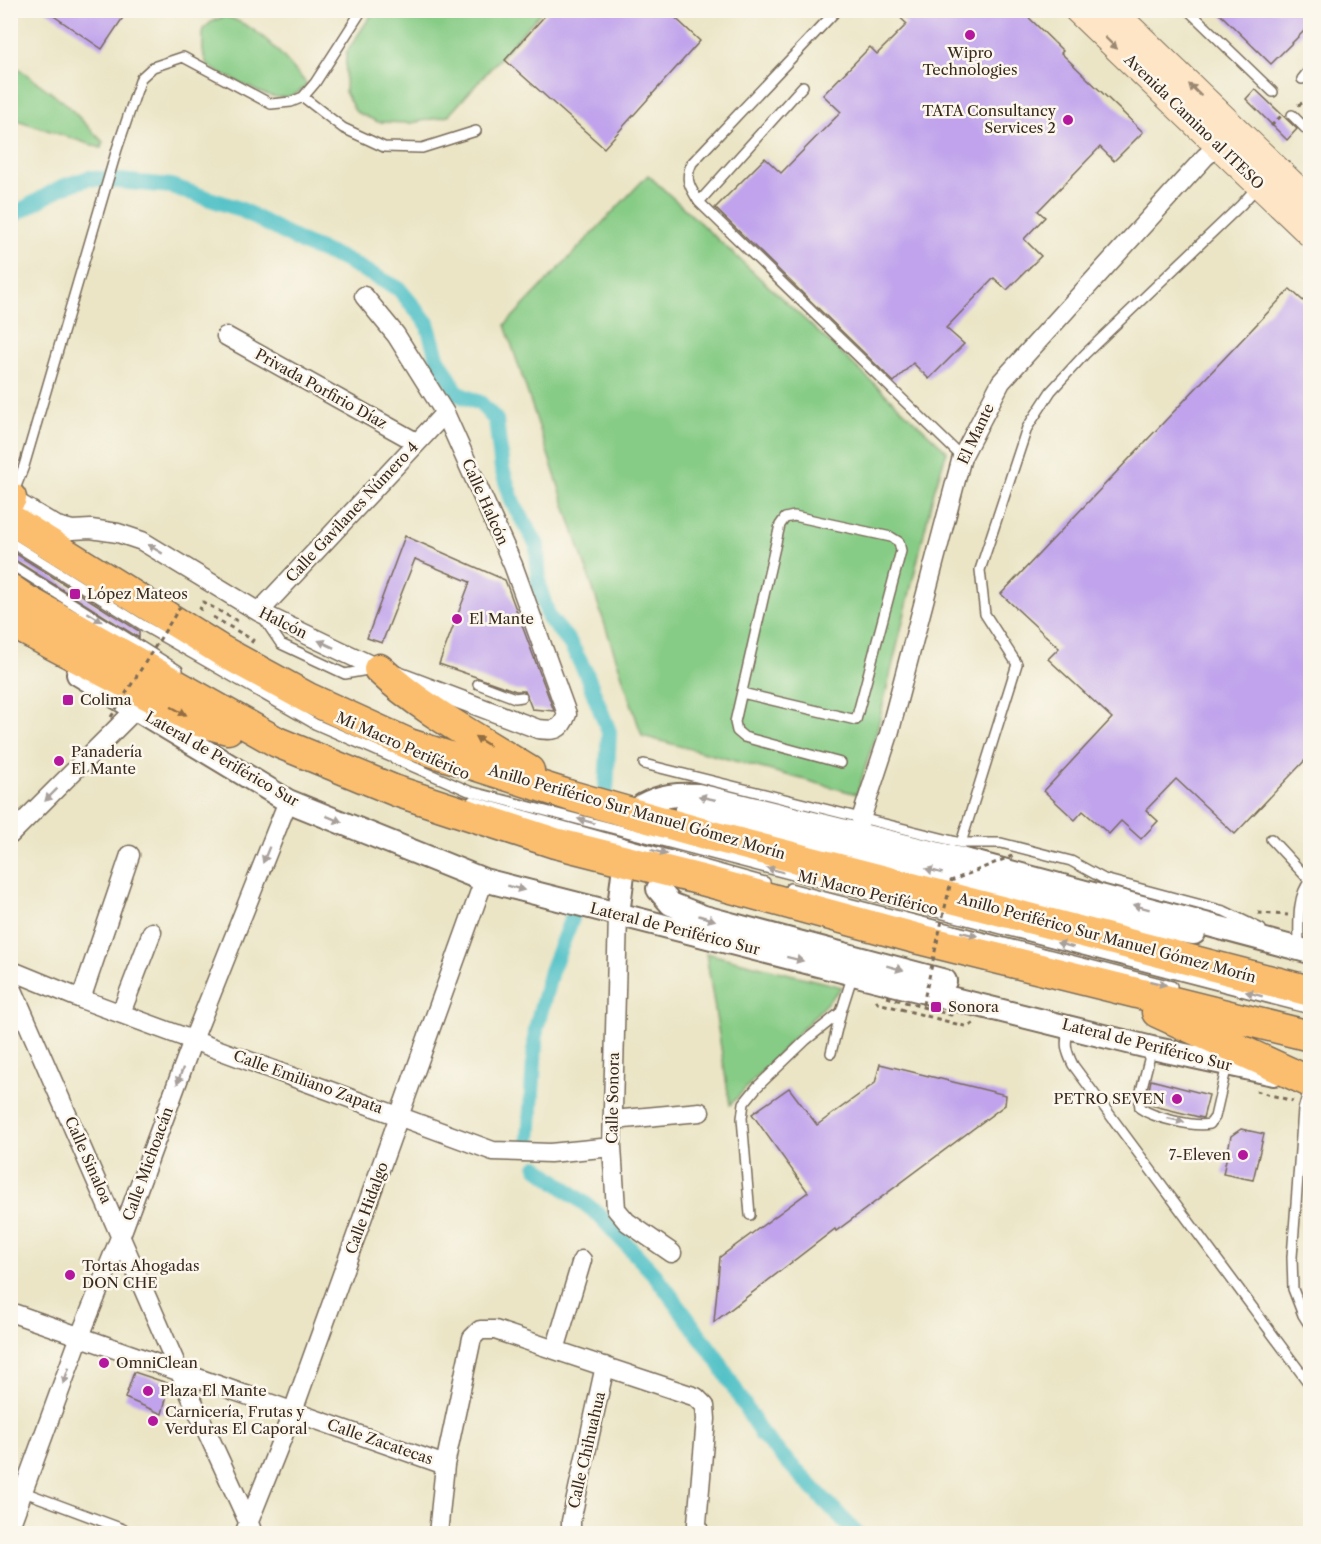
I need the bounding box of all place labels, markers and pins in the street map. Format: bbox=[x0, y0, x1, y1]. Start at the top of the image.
marker: Wipro Technologies bbox=[963, 28, 977, 42]
place label: Wipro Technologies bbox=[922, 43, 1018, 79]
place label: TATA Consultancy Services 2 bbox=[922, 101, 1057, 137]
marker: TATA Consultancy Services 2 bbox=[1061, 113, 1075, 127]
place label: López Mateos bbox=[87, 584, 188, 603]
marker: López Mateos bbox=[68, 587, 82, 601]
place label: El Mante bbox=[469, 609, 534, 628]
marker: El Mante bbox=[450, 612, 464, 626]
place label: Colima bbox=[80, 690, 132, 709]
marker: Colima bbox=[61, 693, 75, 707]
place label: Panadería El Mante bbox=[71, 742, 142, 778]
marker: Panadería El Mante bbox=[52, 754, 66, 768]
place label: Sonora bbox=[948, 997, 999, 1016]
marker: Sonora bbox=[929, 1000, 943, 1014]
place label: PETRO SEVEN bbox=[1053, 1089, 1165, 1108]
marker: PETRO SEVEN bbox=[1170, 1092, 1184, 1106]
place label: 7-Eleven bbox=[1169, 1145, 1232, 1164]
marker: 7-Eleven bbox=[1236, 1148, 1250, 1162]
place label: Tortas Ahogadas DON CHE bbox=[82, 1256, 200, 1292]
marker: Tortas Ahogadas DON CHE bbox=[63, 1268, 77, 1282]
place label: OmniClean bbox=[116, 1353, 199, 1372]
marker: OmniClean bbox=[97, 1356, 111, 1370]
place label: Plaza El Mante bbox=[160, 1381, 267, 1400]
marker: Plaza El Mante bbox=[141, 1384, 155, 1398]
place label: Carnicería, Frutas y Verduras El Caporal bbox=[164, 1402, 308, 1438]
marker: Carnicería, Frutas y Verduras El Caporal bbox=[146, 1414, 160, 1428]

